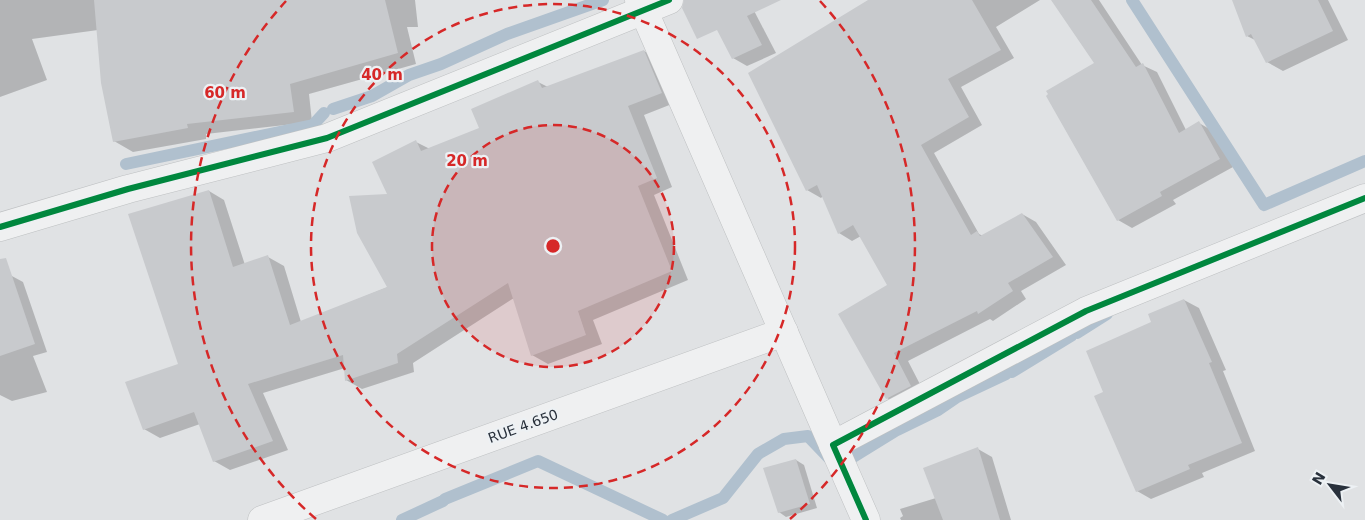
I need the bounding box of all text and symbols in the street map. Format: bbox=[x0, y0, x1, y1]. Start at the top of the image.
text: 40 m bbox=[361, 66, 403, 84]
text: 60 m bbox=[204, 84, 246, 102]
text: 20 m bbox=[446, 152, 488, 170]
centre of rings bbox=[544, 237, 562, 255]
street label: RUE 4.650 bbox=[486, 406, 560, 446]
north arrow bbox=[1305, 460, 1355, 510]
text: N bbox=[1309, 469, 1329, 487]

